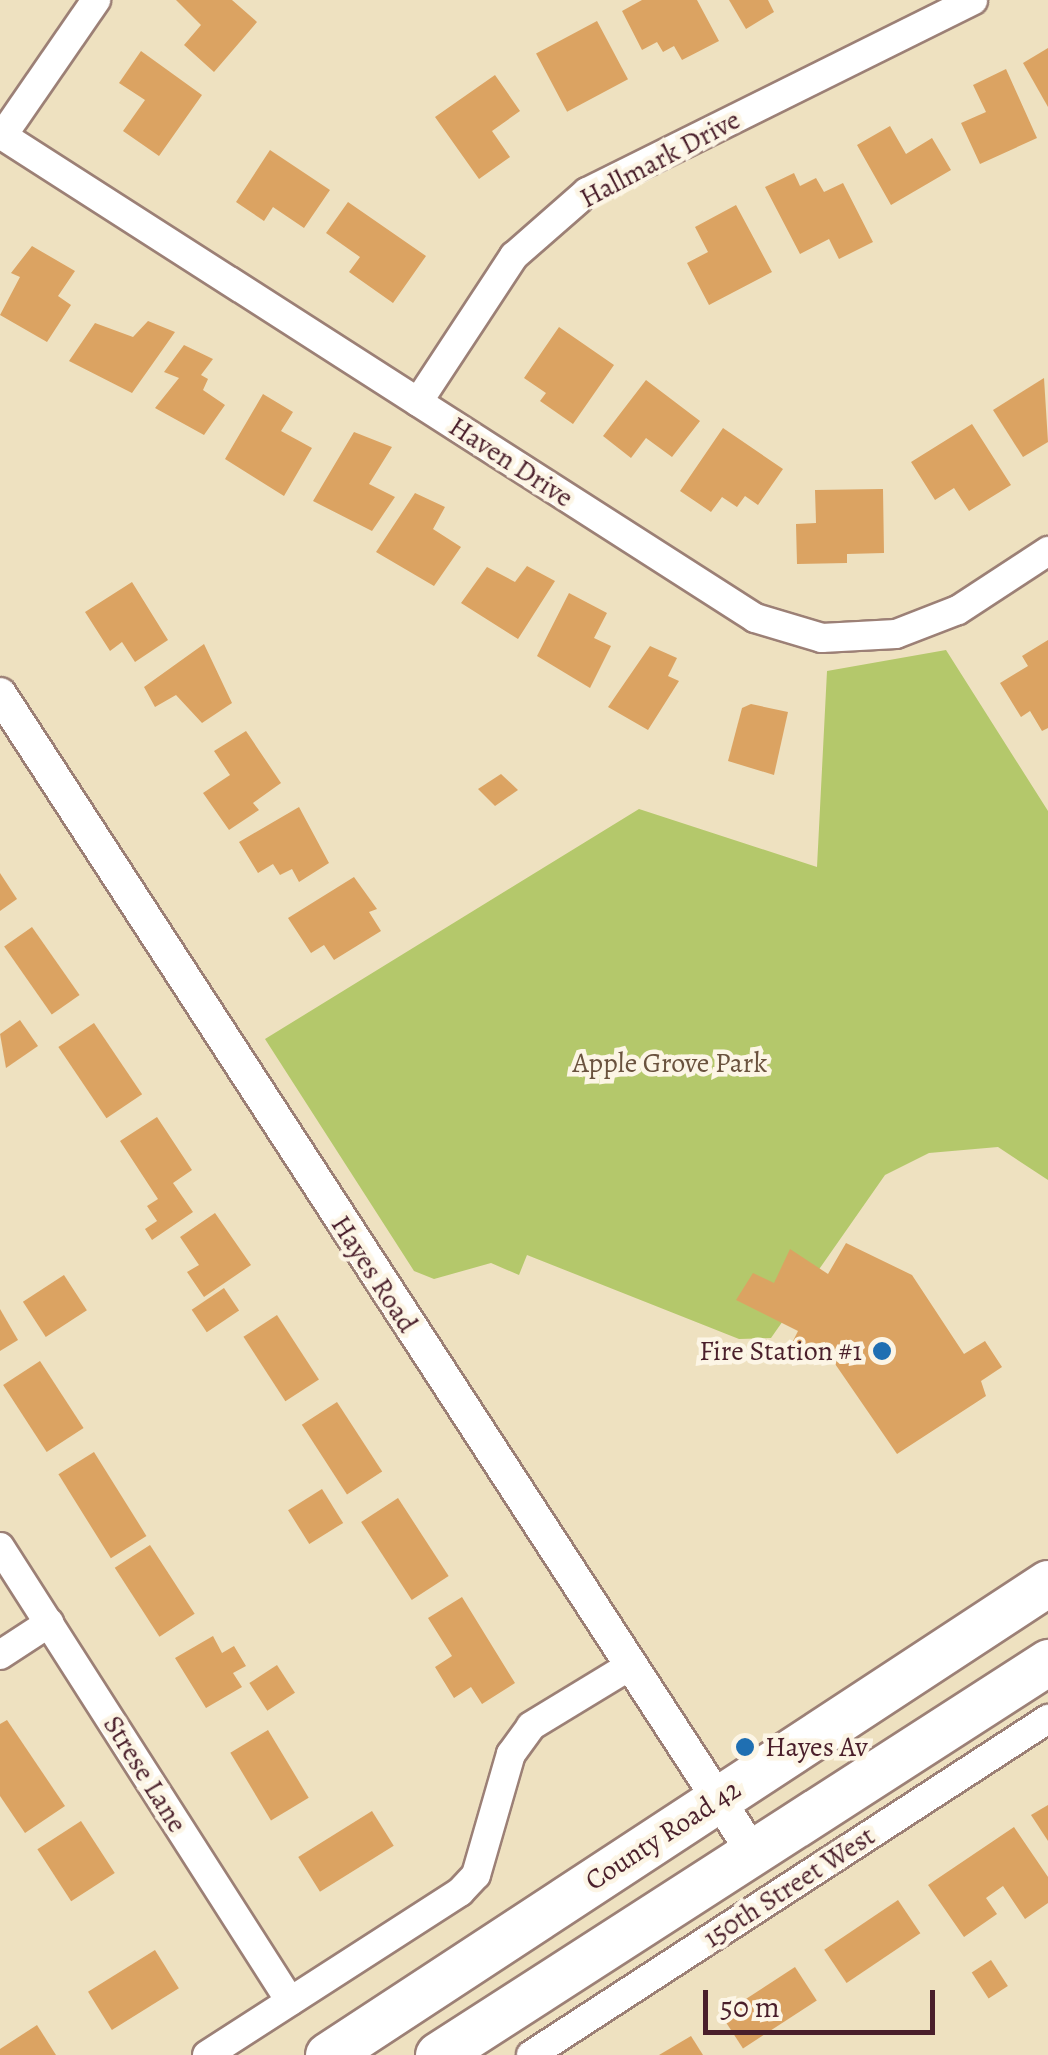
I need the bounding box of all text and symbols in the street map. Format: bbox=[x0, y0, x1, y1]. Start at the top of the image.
street label: Hallmark Drive bbox=[574, 103, 746, 215]
street label: Haven Drive bbox=[443, 409, 579, 515]
park label: Apple Grove Park bbox=[573, 1046, 767, 1080]
street label: Hayes Road bbox=[324, 1209, 424, 1339]
place label: Fire Station #1 bbox=[699, 1334, 862, 1368]
marker: Fire Station #1 bbox=[871, 1340, 893, 1362]
street label: Strese Lane bbox=[96, 1709, 194, 1839]
place label: Hayes Av bbox=[765, 1730, 868, 1764]
marker: Hayes Av bbox=[734, 1736, 756, 1758]
street label: County Road 42 bbox=[579, 1772, 747, 1898]
street label: 150th Street West bbox=[697, 1819, 881, 1955]
scale bar bbox=[708, 1970, 940, 2032]
text: 50 m bbox=[720, 1987, 780, 2027]

